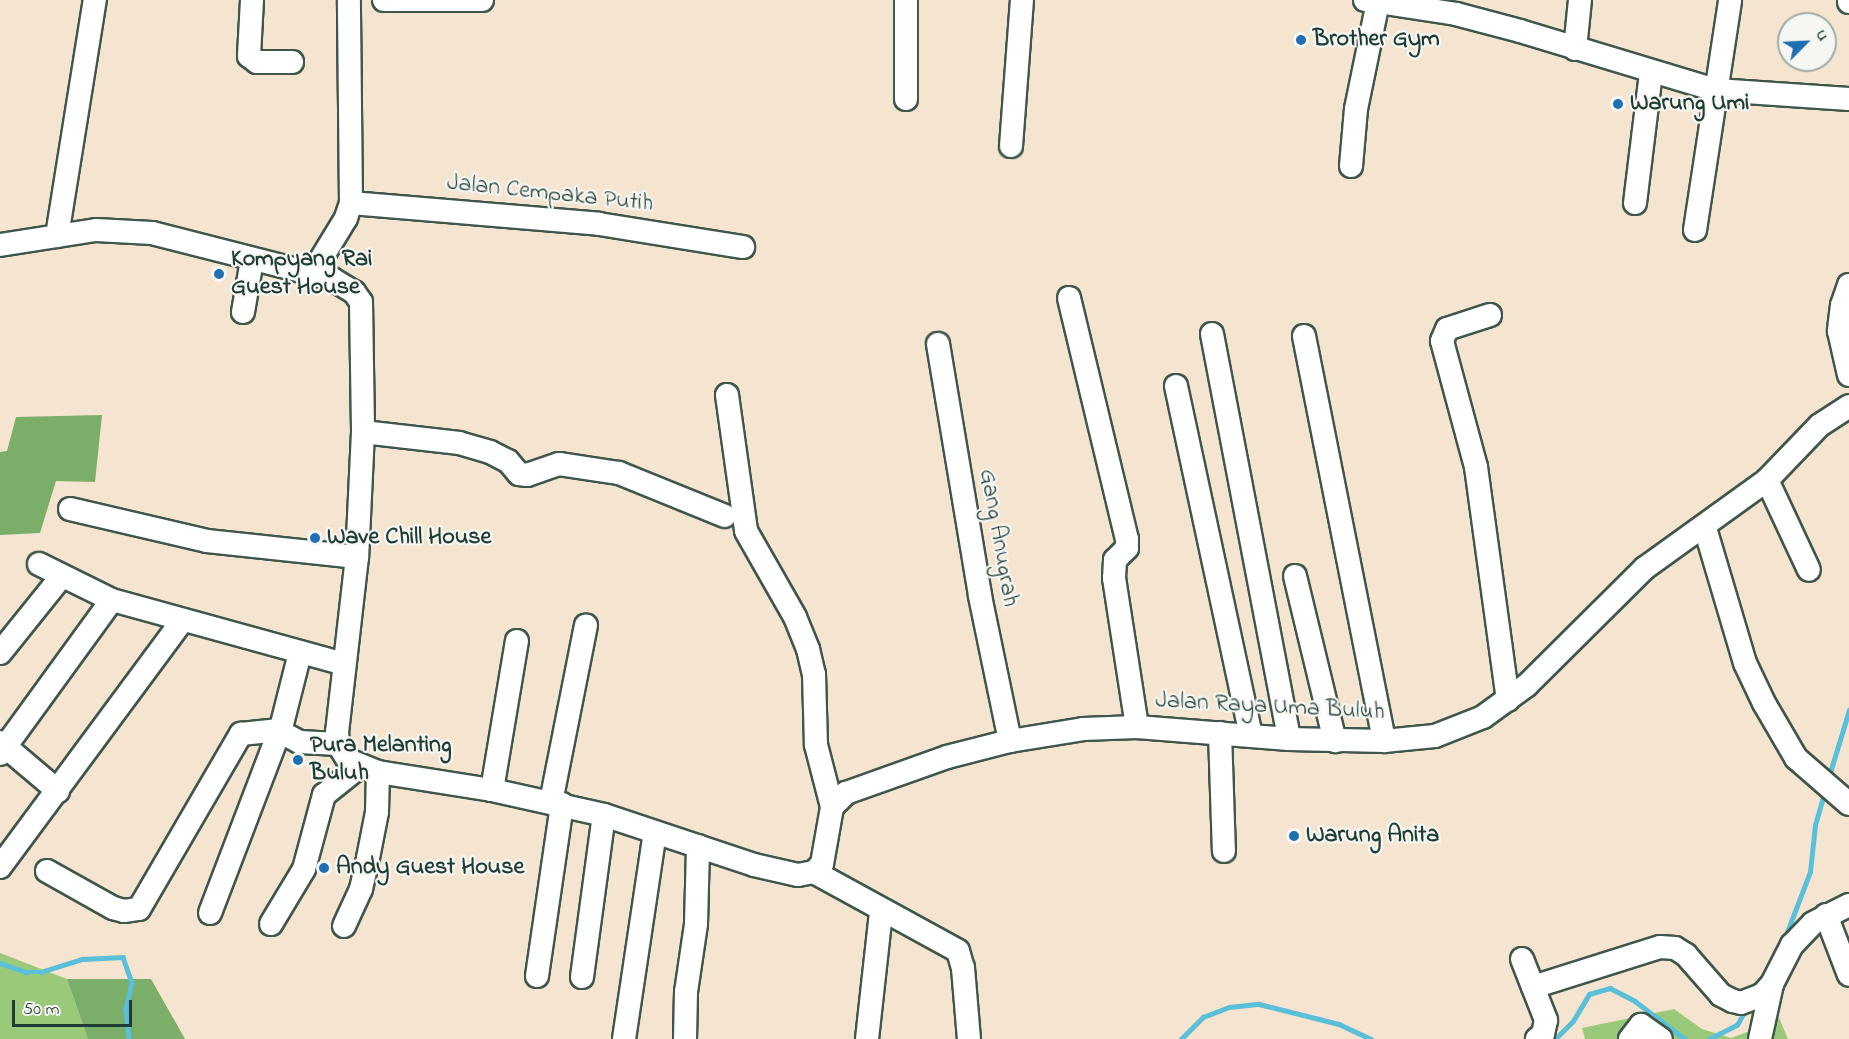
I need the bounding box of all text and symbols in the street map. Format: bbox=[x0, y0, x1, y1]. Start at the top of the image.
north arrow bbox=[1777, 12, 1837, 72]
place label: Brother Gym bbox=[1313, 26, 1440, 54]
text: U bbox=[1809, 26, 1835, 45]
marker: Brother Gym bbox=[1294, 33, 1308, 47]
place label: Warung Umi bbox=[1630, 90, 1749, 118]
marker: Warung Umi bbox=[1611, 97, 1625, 111]
street label: Jalan Cempaka Putih bbox=[445, 169, 655, 219]
place label: Kompyang Rai Guest House bbox=[231, 246, 372, 302]
marker: Kompyang Rai Guest House bbox=[212, 267, 226, 281]
street label: Gang Anugrah bbox=[972, 467, 1024, 609]
place label: Wave Chill House bbox=[327, 524, 491, 552]
marker: Wave Chill House bbox=[308, 531, 322, 545]
street label: Jalan Raya Uma Buluh bbox=[1155, 687, 1385, 727]
place label: Pura Melanting Buluh bbox=[310, 732, 452, 788]
marker: Pura Melanting Buluh bbox=[291, 753, 305, 767]
place label: Warung Anita bbox=[1306, 822, 1439, 850]
marker: Warung Anita bbox=[1287, 829, 1301, 843]
place label: Andy Guest House bbox=[336, 854, 524, 882]
marker: Andy Guest House bbox=[317, 861, 331, 875]
scale bar bbox=[15, 988, 135, 1026]
text: 50 m bbox=[23, 997, 60, 1023]

